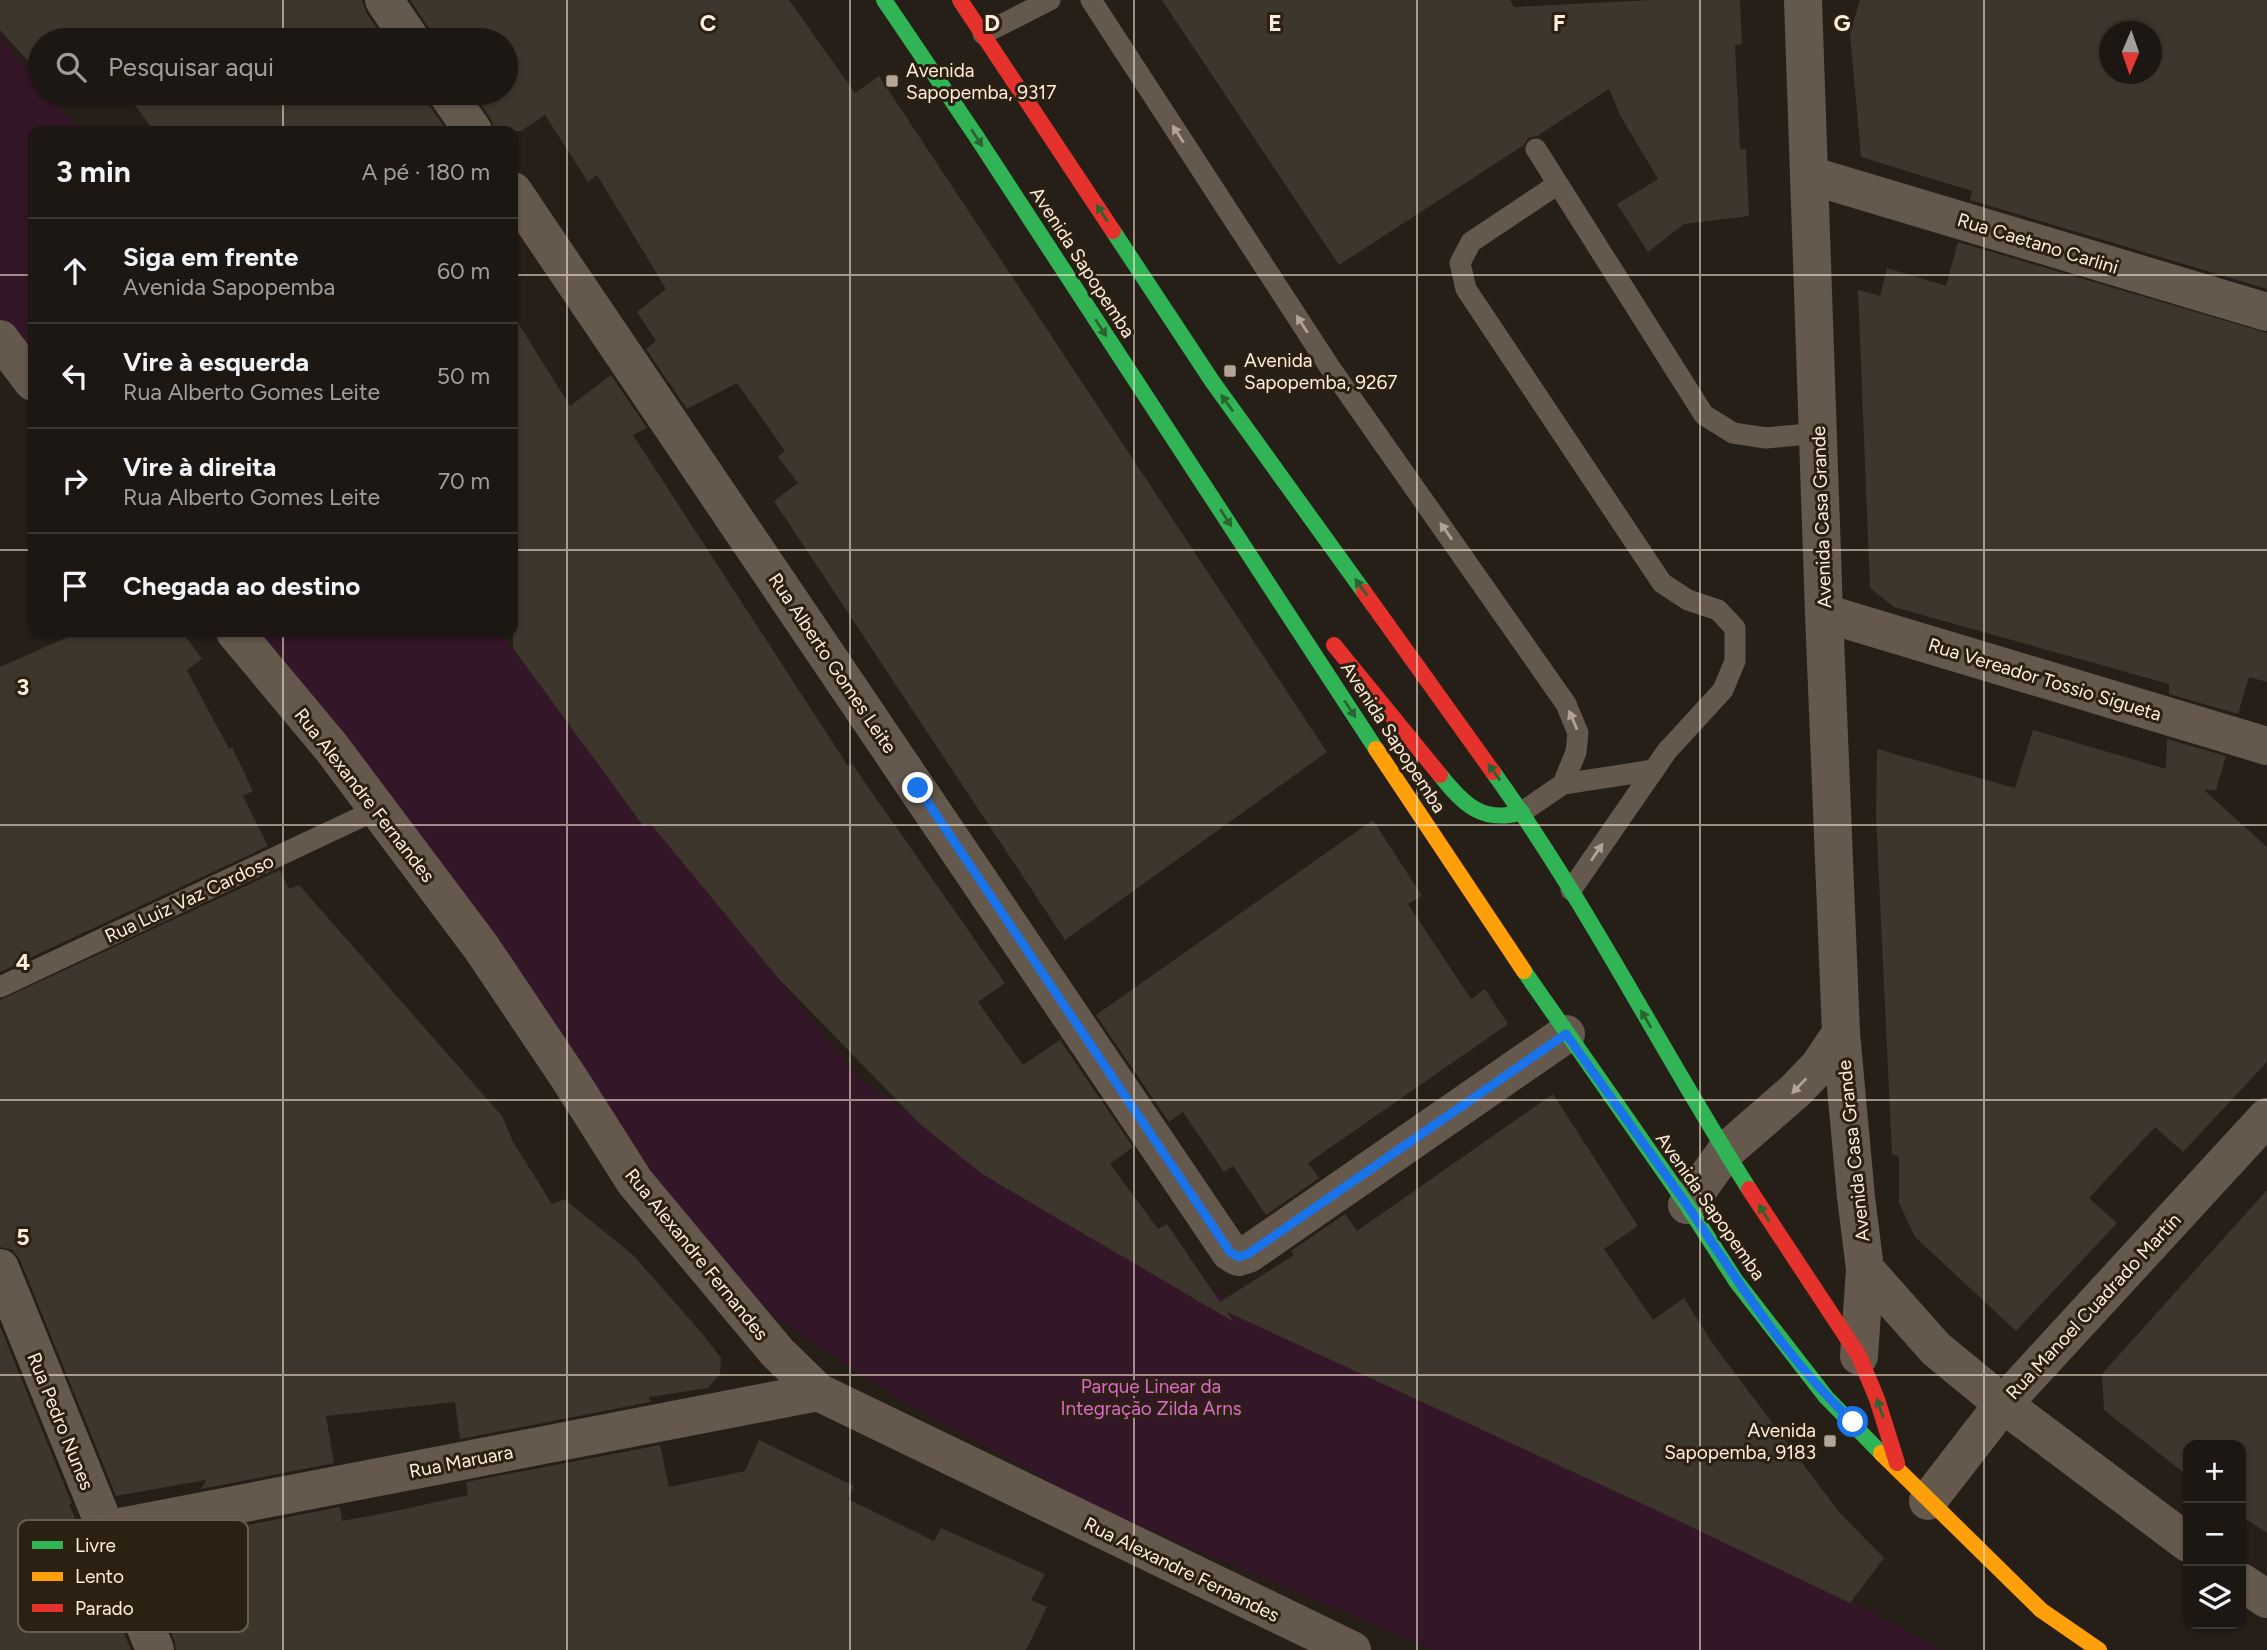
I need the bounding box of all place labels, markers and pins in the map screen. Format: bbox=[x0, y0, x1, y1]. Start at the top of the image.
place label: Avenida Sapopemba, 9317 bbox=[906, 59, 1056, 104]
marker: Avenida Sapopemba, 9317 bbox=[884, 73, 900, 89]
place label: Avenida Sapopemba, 9267 bbox=[1244, 349, 1398, 394]
marker: Avenida Sapopemba, 9267 bbox=[1222, 363, 1238, 379]
place label: Avenida Sapopemba, 9183 bbox=[1664, 1419, 1816, 1464]
marker: Avenida Sapopemba, 9183 bbox=[1822, 1433, 1838, 1449]

